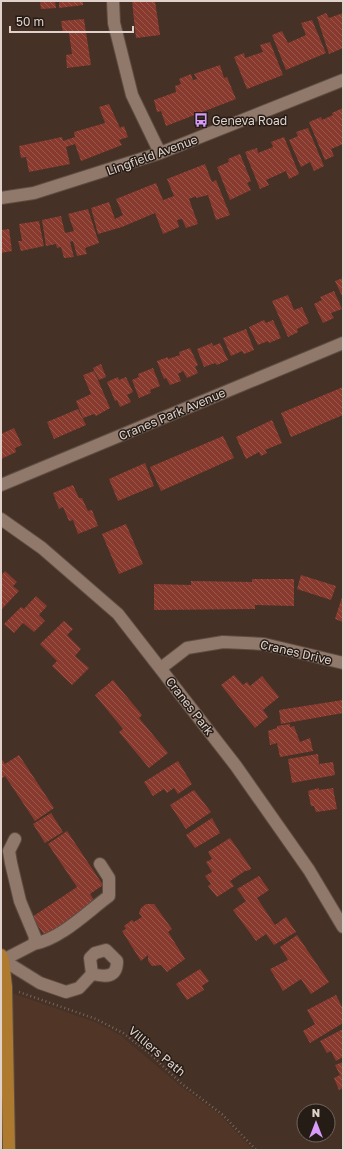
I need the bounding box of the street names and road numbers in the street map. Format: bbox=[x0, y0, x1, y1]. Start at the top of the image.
street label: Lingfield Avenue bbox=[104, 132, 200, 178]
street label: Cranes Park Avenue bbox=[116, 385, 228, 443]
street label: Cranes Drive bbox=[259, 636, 333, 668]
street label: Cranes Park bbox=[163, 674, 217, 738]
street label: Villiers Path bbox=[125, 1023, 189, 1079]

